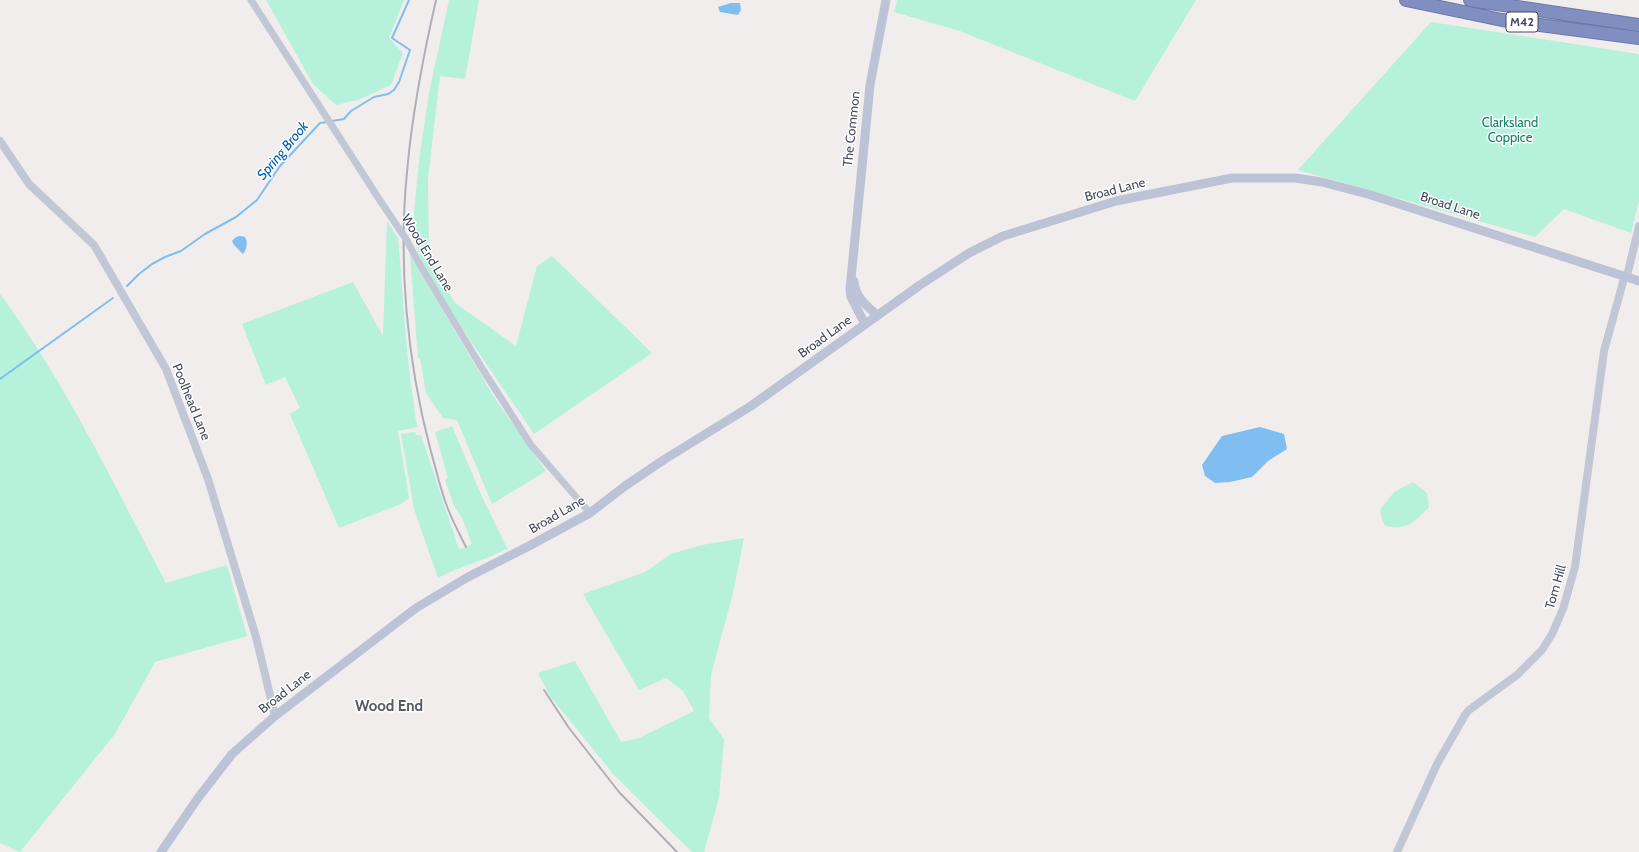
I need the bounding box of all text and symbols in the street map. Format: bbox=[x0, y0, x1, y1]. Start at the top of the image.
road number: M42 bbox=[1506, 12, 1538, 32]
street label: The Common bbox=[840, 91, 864, 167]
park label: Clarksland Coppice bbox=[1482, 115, 1538, 146]
water label: Spring Brook bbox=[254, 118, 312, 184]
street label: Broad Lane bbox=[1083, 175, 1147, 205]
street label: Broad Lane bbox=[1418, 189, 1482, 223]
street label: Wood End Lane bbox=[398, 212, 456, 294]
street label: Broad Lane bbox=[795, 313, 855, 361]
street label: Poolhead Lane bbox=[169, 361, 213, 443]
street label: Broad Lane bbox=[526, 493, 588, 537]
street label: Tom Hill bbox=[1542, 563, 1570, 611]
street label: Broad Lane bbox=[256, 667, 314, 717]
district label: Wood End bbox=[355, 698, 423, 716]

